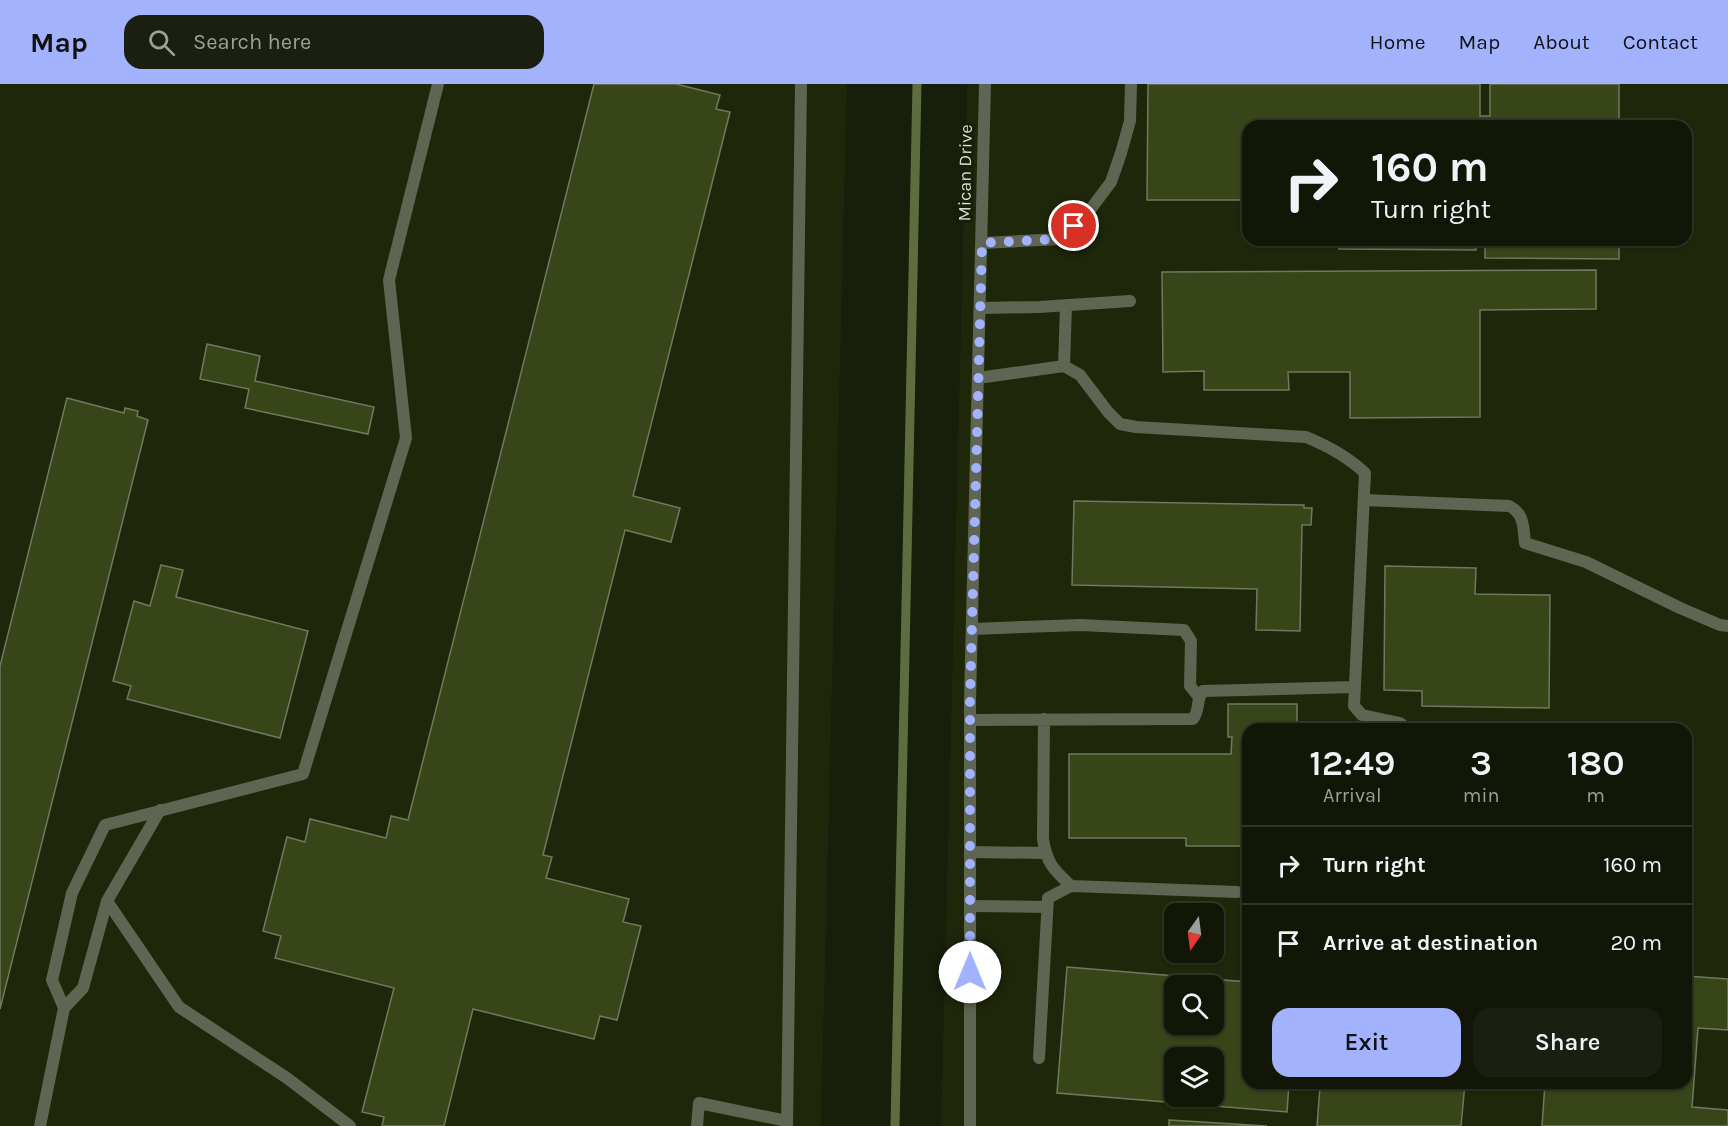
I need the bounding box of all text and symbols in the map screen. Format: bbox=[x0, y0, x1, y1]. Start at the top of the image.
search box bbox=[124, 15, 544, 69]
text: Map bbox=[30, 26, 88, 59]
icon: search bbox=[145, 26, 178, 59]
text: Search here bbox=[193, 29, 311, 55]
text: Home bbox=[1370, 30, 1426, 54]
text: Map bbox=[1459, 30, 1500, 54]
text: About bbox=[1533, 30, 1590, 54]
text: Contact bbox=[1623, 30, 1698, 54]
street label: Mican Drive bbox=[953, 124, 977, 222]
text: 160 m bbox=[1371, 142, 1489, 192]
icon: right bbox=[1272, 144, 1350, 222]
text: Turn right bbox=[1371, 193, 1491, 225]
pin bbox=[1048, 200, 1099, 251]
icon: arrive bbox=[1057, 209, 1090, 242]
text: 12:49 bbox=[1309, 742, 1395, 784]
text: 3 bbox=[1470, 742, 1492, 784]
text: 180 bbox=[1567, 742, 1625, 784]
text: Arrival bbox=[1323, 784, 1382, 807]
text: min bbox=[1463, 784, 1499, 807]
text: m bbox=[1586, 784, 1605, 807]
icon: right bbox=[1272, 849, 1305, 882]
text: Turn right bbox=[1323, 852, 1426, 878]
text: 160 m bbox=[1603, 852, 1662, 878]
north arrow bbox=[1164, 903, 1224, 963]
map controls bbox=[1164, 903, 1224, 1107]
icon: arrive bbox=[1272, 927, 1305, 960]
text: Arrive at destination bbox=[1323, 930, 1538, 956]
text: 20 m bbox=[1610, 930, 1662, 956]
position arrow bbox=[938, 940, 1002, 1004]
button: search bbox=[1164, 975, 1224, 1035]
button: Exit bbox=[1272, 1008, 1461, 1077]
button: Share bbox=[1473, 1008, 1662, 1077]
button: layers bbox=[1164, 1047, 1224, 1107]

